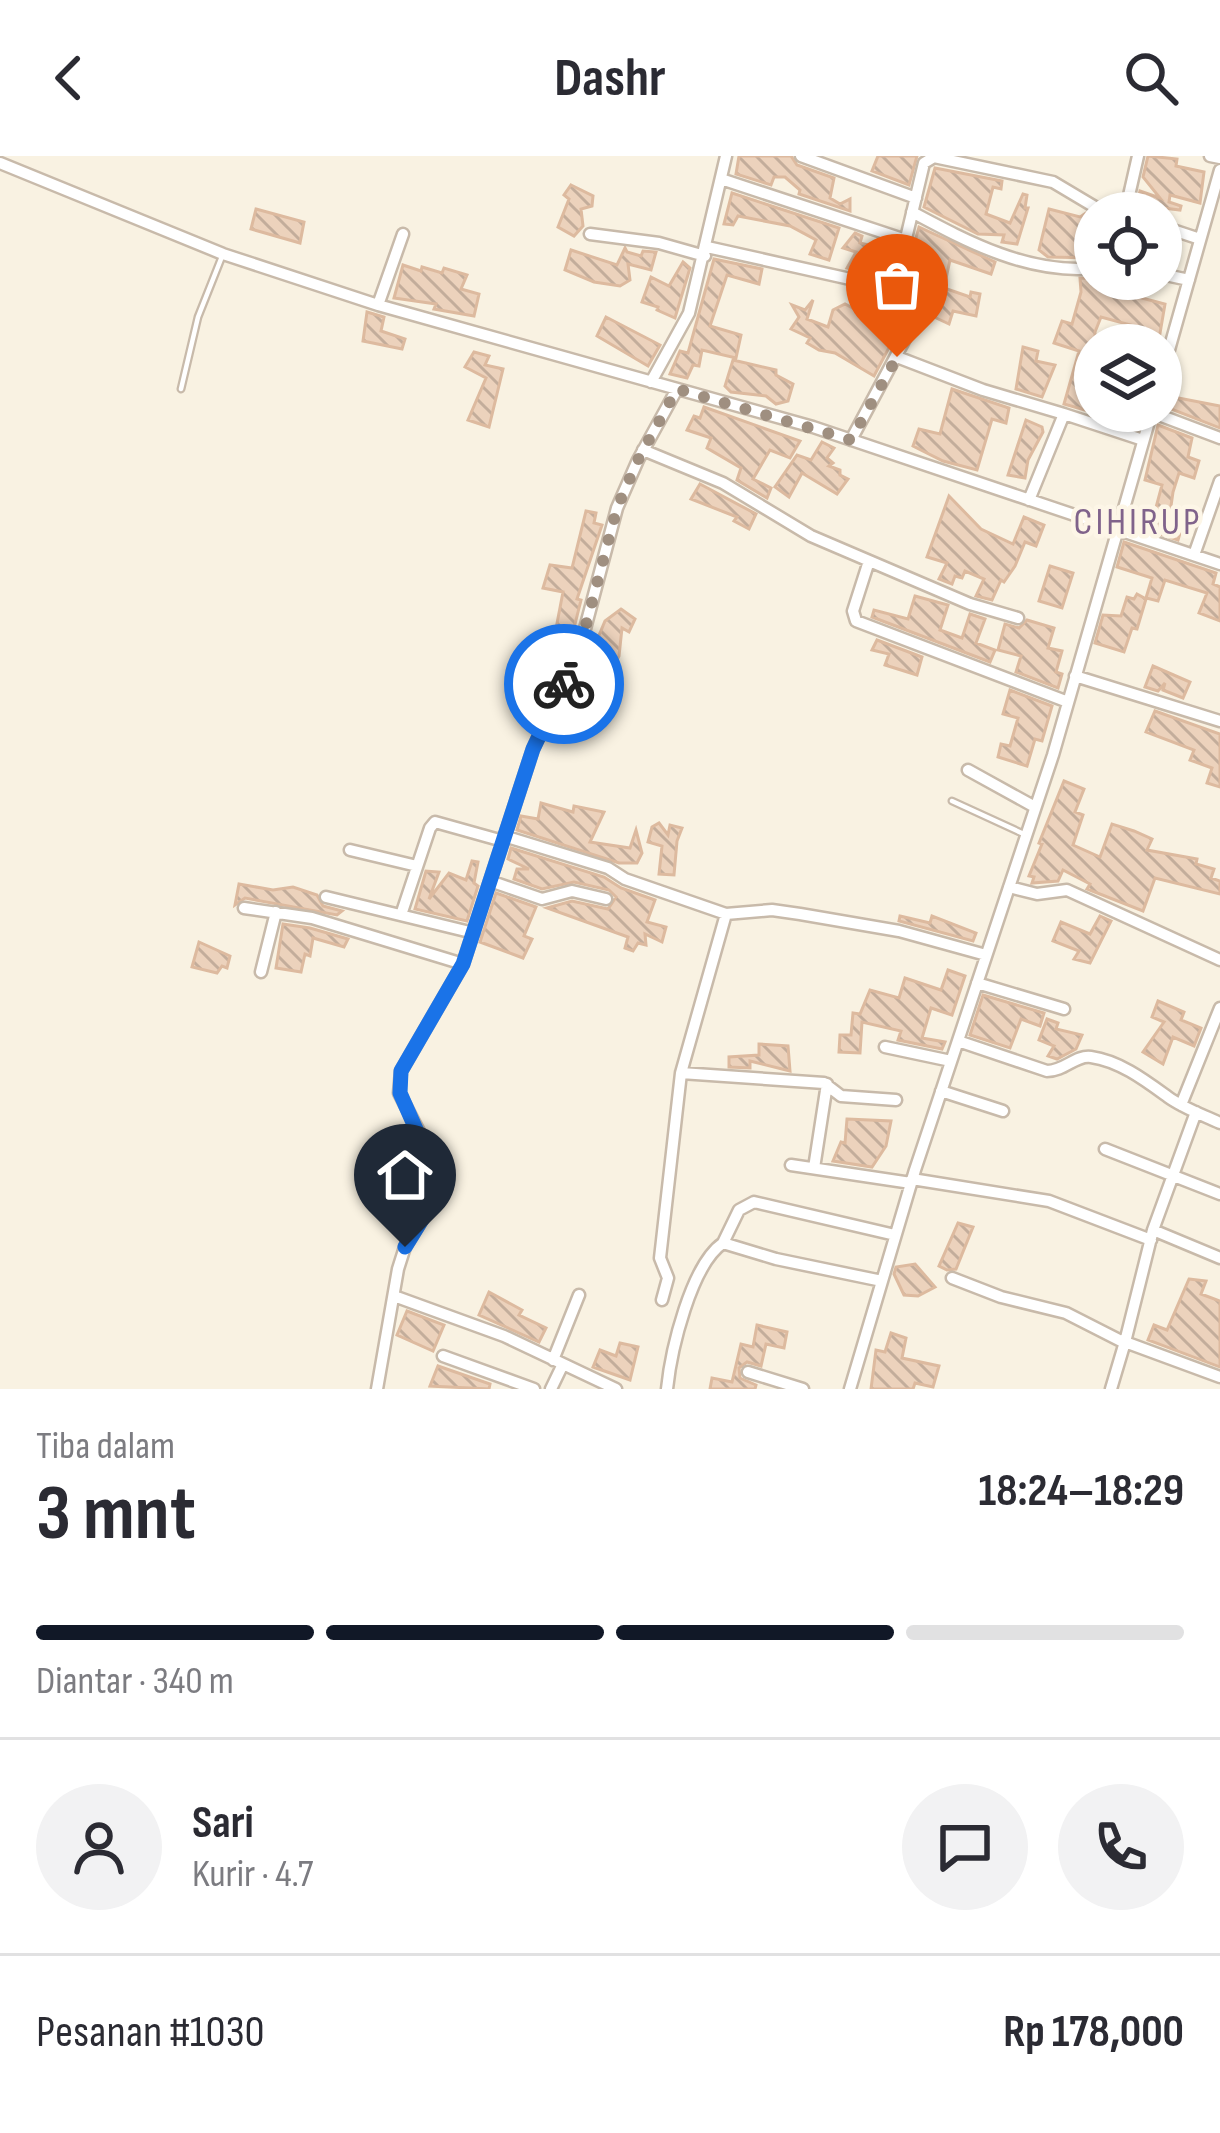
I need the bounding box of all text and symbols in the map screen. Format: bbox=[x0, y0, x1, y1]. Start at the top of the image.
icon: back bbox=[36, 45, 102, 111]
icon: search bbox=[1118, 45, 1184, 111]
text: Dashr bbox=[554, 46, 666, 111]
map controls bbox=[1074, 192, 1182, 432]
button: locate bbox=[1074, 192, 1182, 300]
pin bbox=[846, 234, 948, 357]
icon: bag bbox=[864, 252, 930, 318]
button: layers bbox=[1074, 324, 1182, 432]
district label: CIHIRUP bbox=[1073, 499, 1203, 546]
courier bbox=[504, 624, 624, 744]
icon: bike bbox=[531, 651, 597, 717]
pin bbox=[354, 1124, 456, 1247]
icon: home bbox=[372, 1142, 438, 1208]
text: Tiba dalam bbox=[36, 1423, 175, 1470]
text: 18:24–18:29 bbox=[979, 1464, 1184, 1519]
text: 3 mnt bbox=[36, 1468, 196, 1561]
text: Diantar · 340 m bbox=[36, 1658, 234, 1705]
button: person bbox=[36, 1784, 162, 1910]
button: chat bbox=[902, 1784, 1028, 1910]
button: phone bbox=[1058, 1784, 1184, 1910]
text: Sari bbox=[192, 1796, 254, 1851]
text: Kurir · 4.7 bbox=[192, 1851, 313, 1898]
text: Pesanan #1030 bbox=[36, 2005, 265, 2060]
text: Rp 178,000 bbox=[1003, 2005, 1184, 2060]

